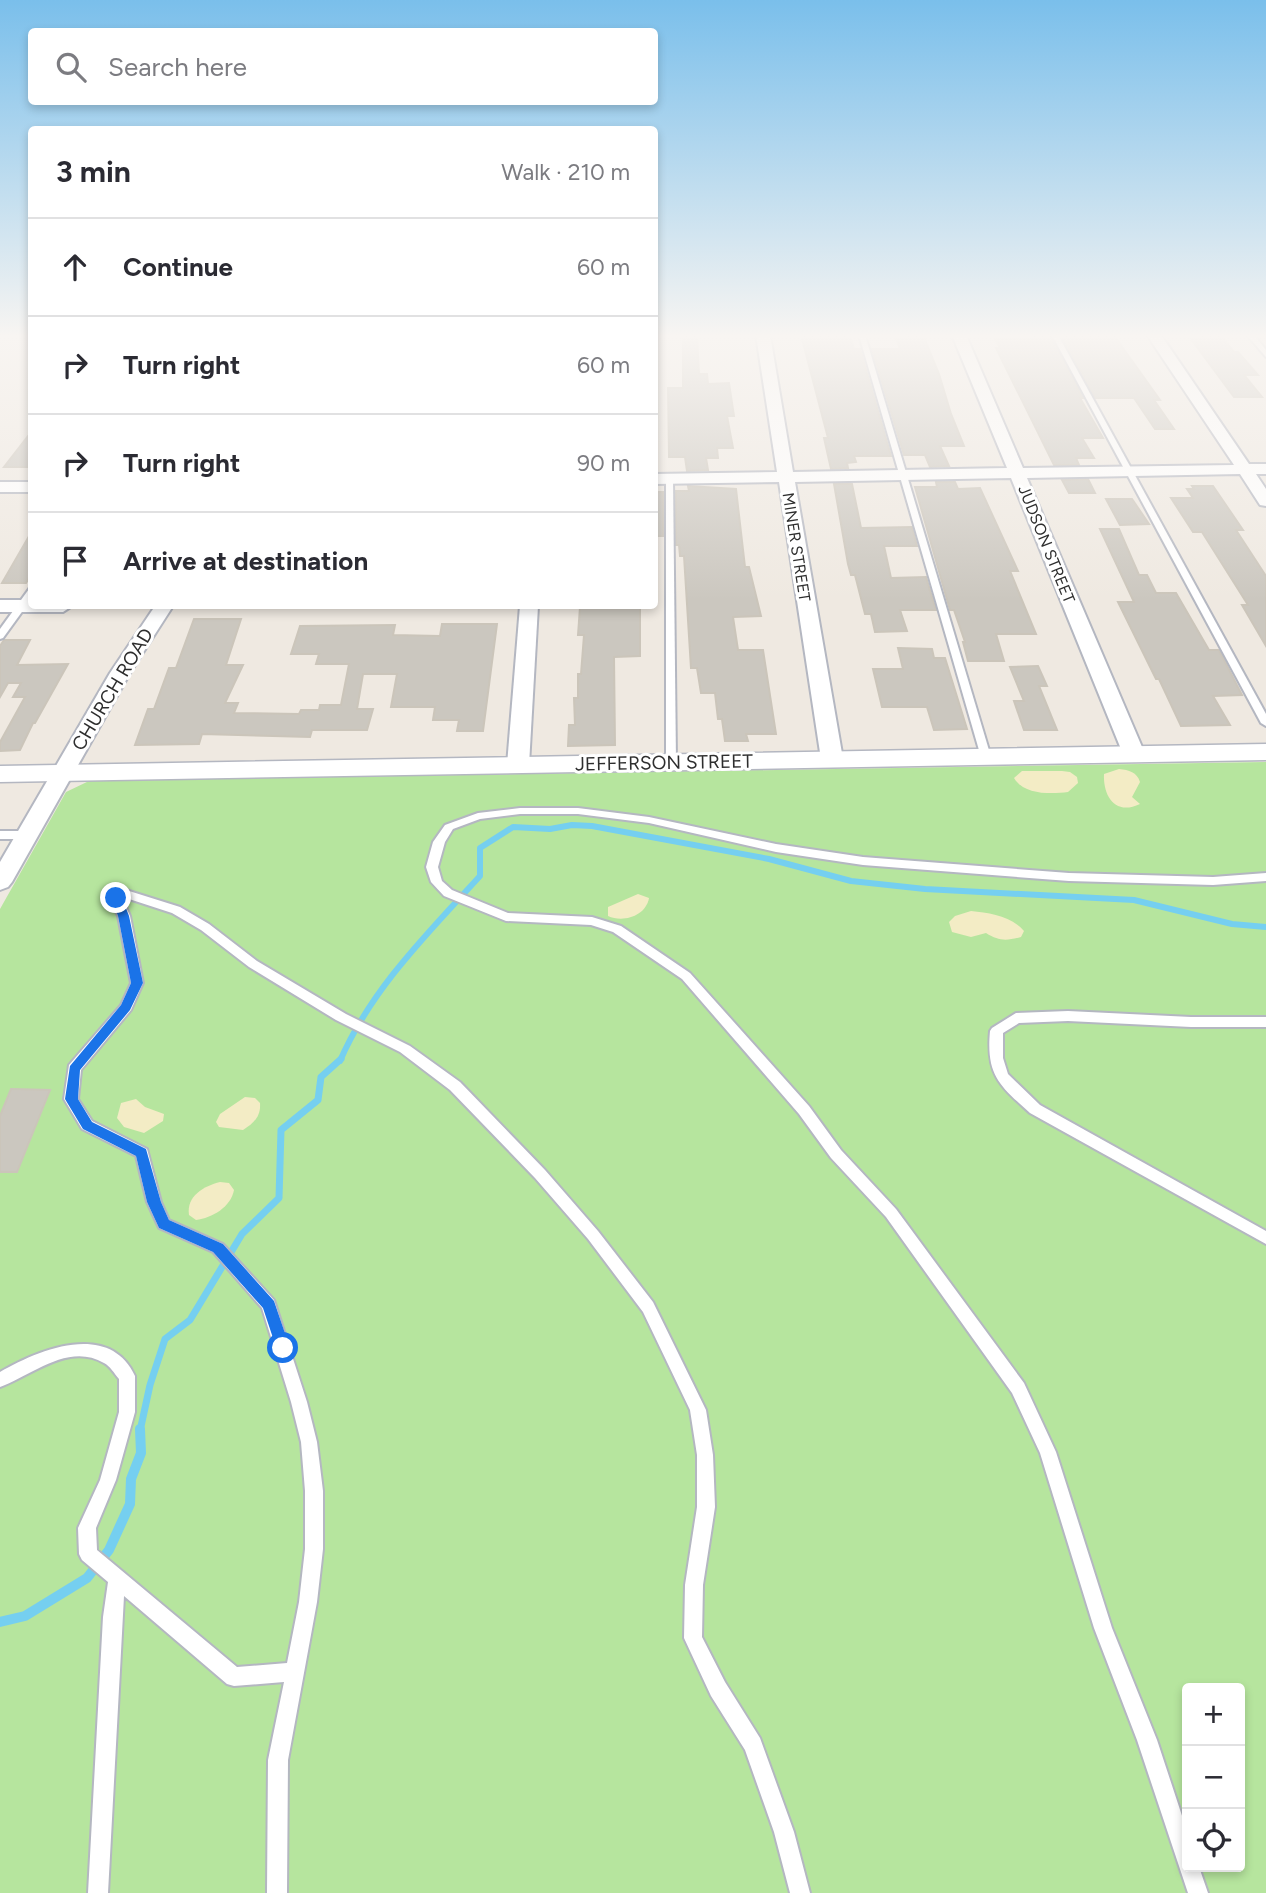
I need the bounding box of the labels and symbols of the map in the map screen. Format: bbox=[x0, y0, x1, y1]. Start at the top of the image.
street label: JUDSON STREET bbox=[1014, 482, 1079, 606]
street label: MINER STREET bbox=[779, 491, 815, 603]
street label: CHURCH ROAD bbox=[67, 624, 158, 755]
street label: JEFFERSON STREET bbox=[575, 749, 754, 776]
route end bbox=[100, 882, 131, 913]
route start bbox=[267, 1332, 298, 1363]

